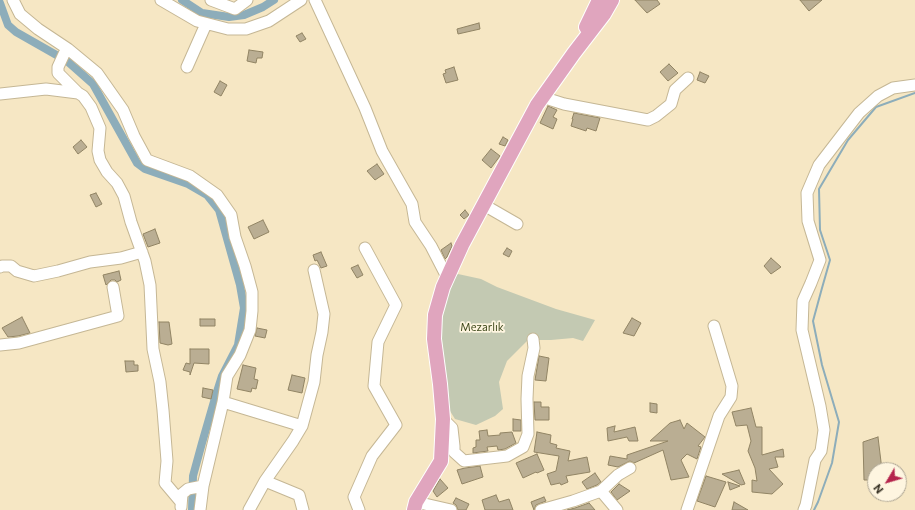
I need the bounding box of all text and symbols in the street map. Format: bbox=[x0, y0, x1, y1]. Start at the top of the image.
park label: Mezarlık bbox=[460, 320, 504, 334]
north arrow bbox=[867, 462, 907, 502]
text: N bbox=[870, 482, 886, 496]

